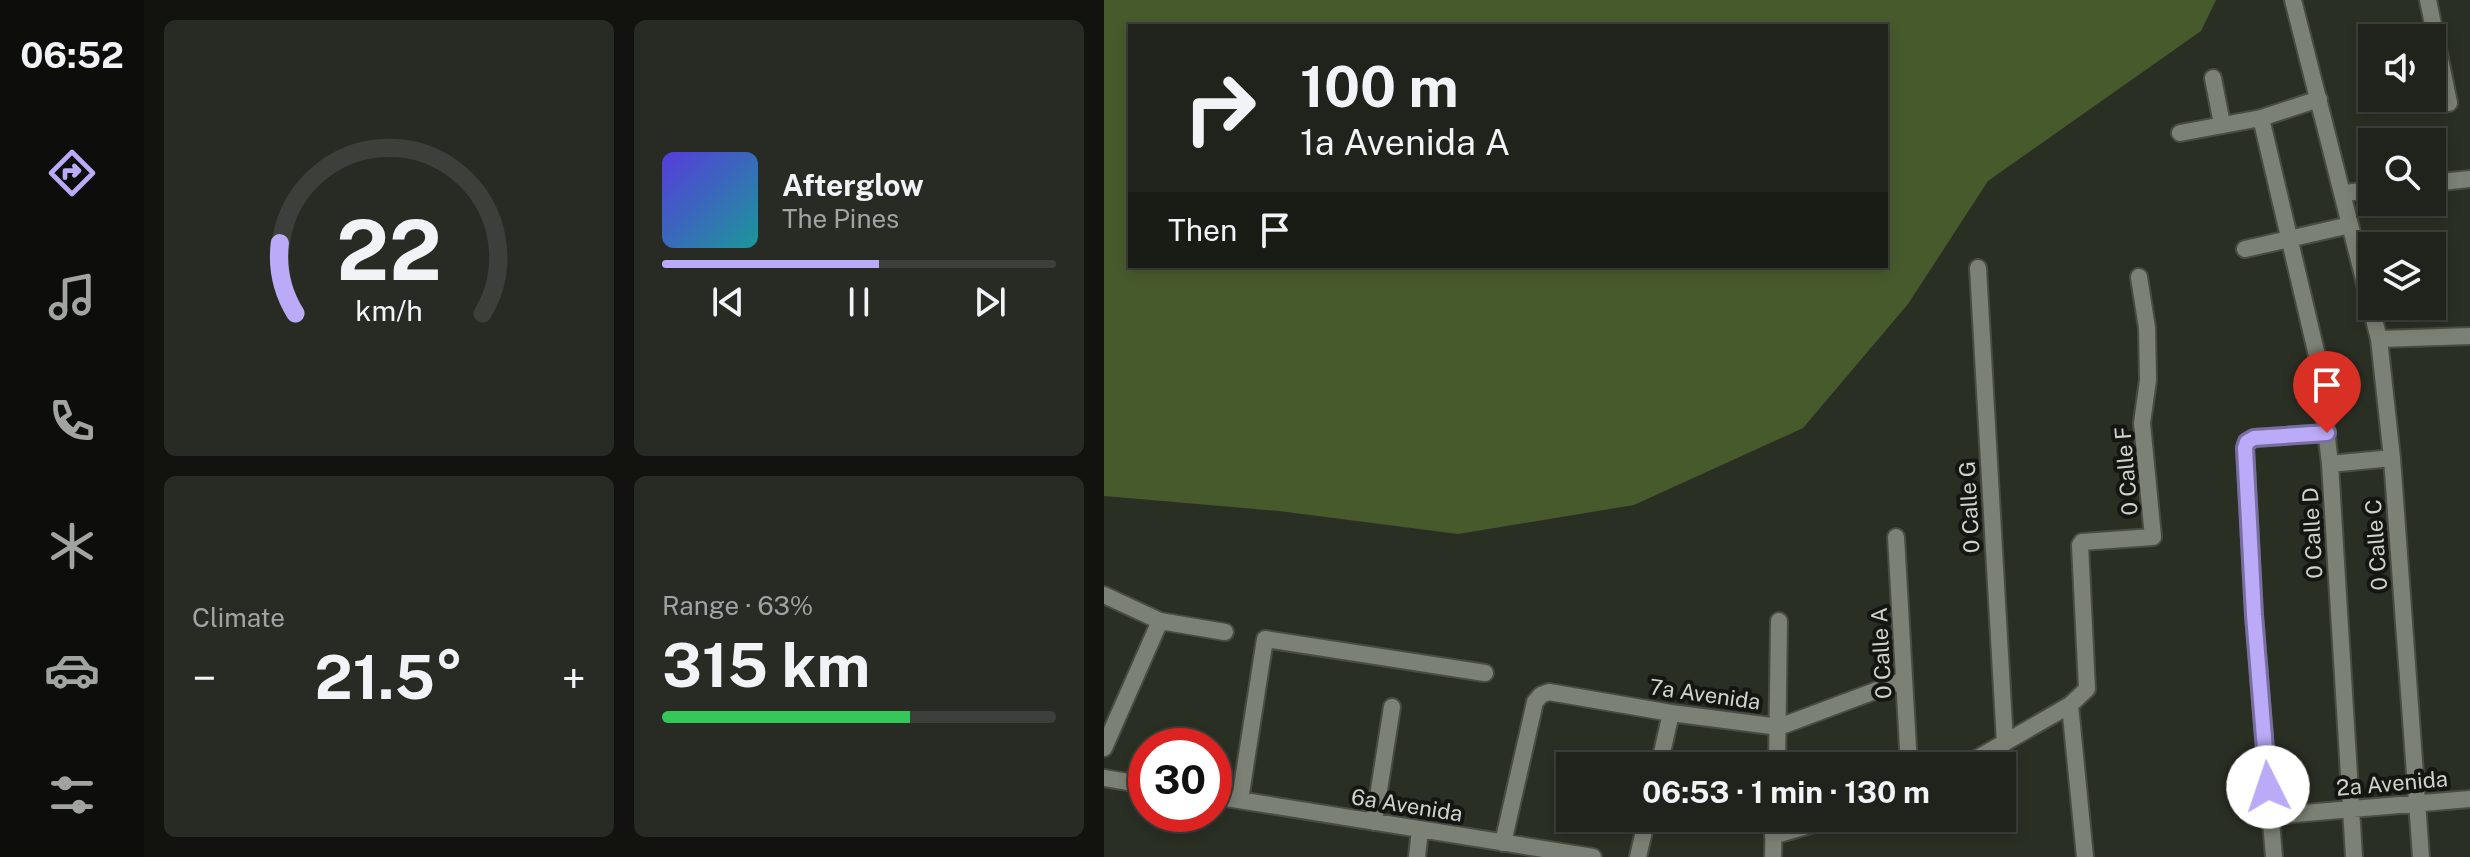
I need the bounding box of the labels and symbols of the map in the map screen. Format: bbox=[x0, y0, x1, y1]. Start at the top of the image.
pin bbox=[2293, 351, 2361, 433]
street label: 0 Calle F bbox=[2109, 425, 2143, 517]
street label: 0 Calle G bbox=[1954, 460, 1984, 554]
street label: 0 Calle D bbox=[2297, 487, 2327, 579]
street label: 0 Calle C bbox=[2360, 499, 2392, 591]
street label: 0 Calle A bbox=[1866, 607, 1896, 699]
street label: 7a Avenida bbox=[1648, 673, 1762, 715]
speed limit sign: 30 bbox=[1128, 728, 1232, 832]
position arrow bbox=[2226, 745, 2310, 829]
street label: 2a Avenida bbox=[2335, 765, 2449, 801]
street label: 6a Avenida bbox=[1350, 783, 1464, 827]

